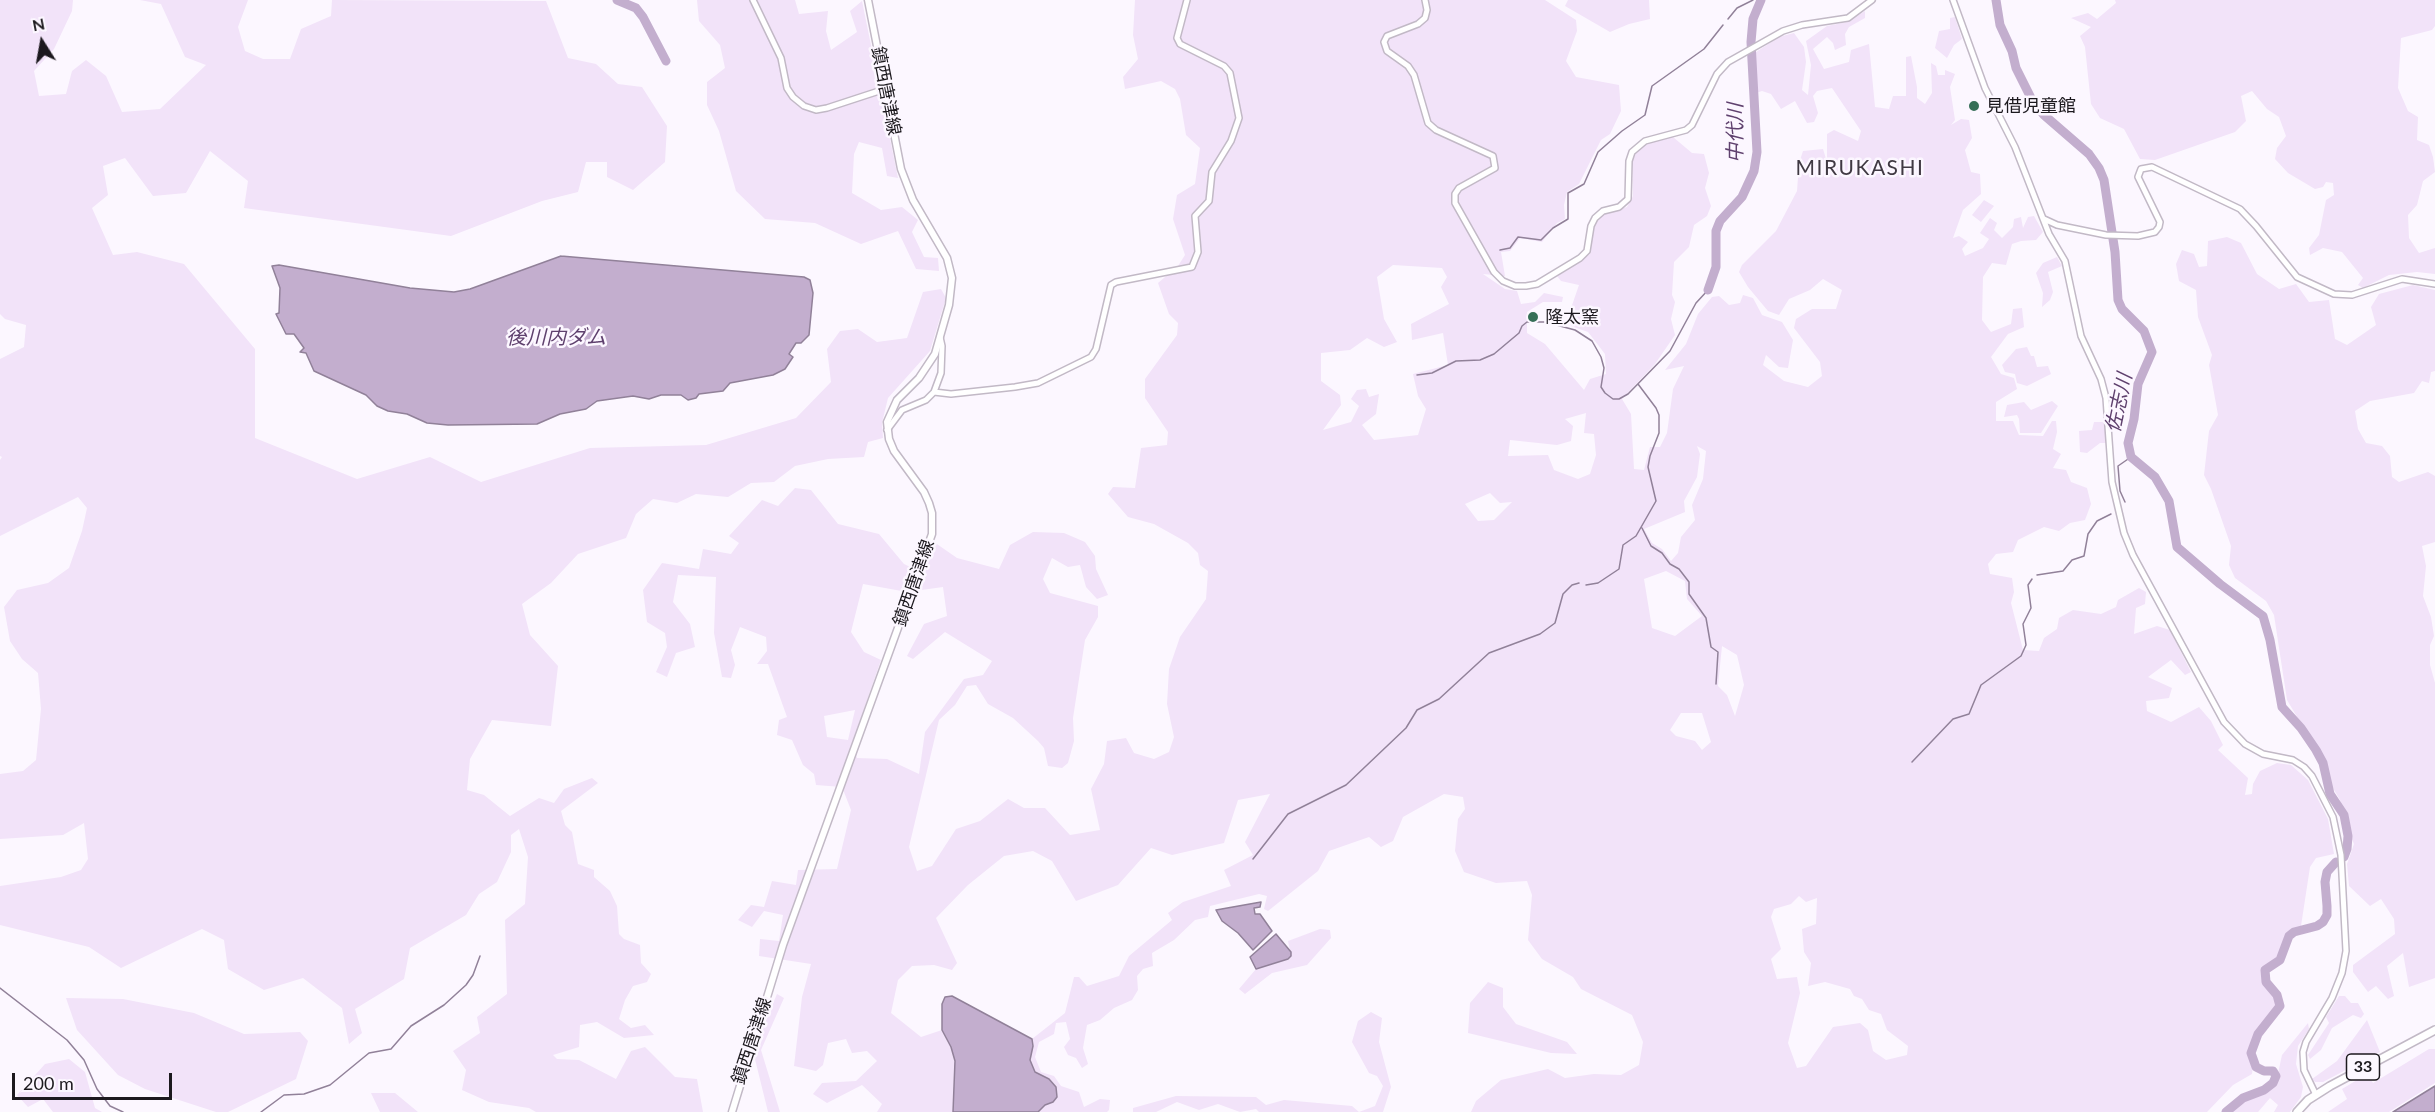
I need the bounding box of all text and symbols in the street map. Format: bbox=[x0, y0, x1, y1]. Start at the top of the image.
north arrow bbox=[12, 12, 72, 72]
text: N bbox=[31, 13, 46, 34]
street label: 鎮西唐津線 bbox=[867, 45, 905, 137]
place label: 見借児童館 bbox=[1986, 95, 2076, 117]
marker: 見借児童館 bbox=[1967, 99, 1981, 113]
water label: 中代川 bbox=[1724, 103, 1748, 163]
district label: MIRUKASHI bbox=[1796, 155, 1924, 181]
place label: 隆太窯 bbox=[1545, 306, 1599, 328]
marker: 隆太窯 bbox=[1526, 310, 1540, 324]
water label: 後川内ダム bbox=[506, 326, 606, 350]
water label: 佐志川 bbox=[2101, 371, 2137, 435]
street label: 鎮西唐津線 bbox=[889, 537, 939, 629]
street label: 鎮西唐津線 bbox=[728, 995, 776, 1087]
road number: 33 bbox=[2346, 1054, 2380, 1080]
scale bar bbox=[15, 1061, 176, 1099]
text: 200 m bbox=[23, 1072, 74, 1094]

